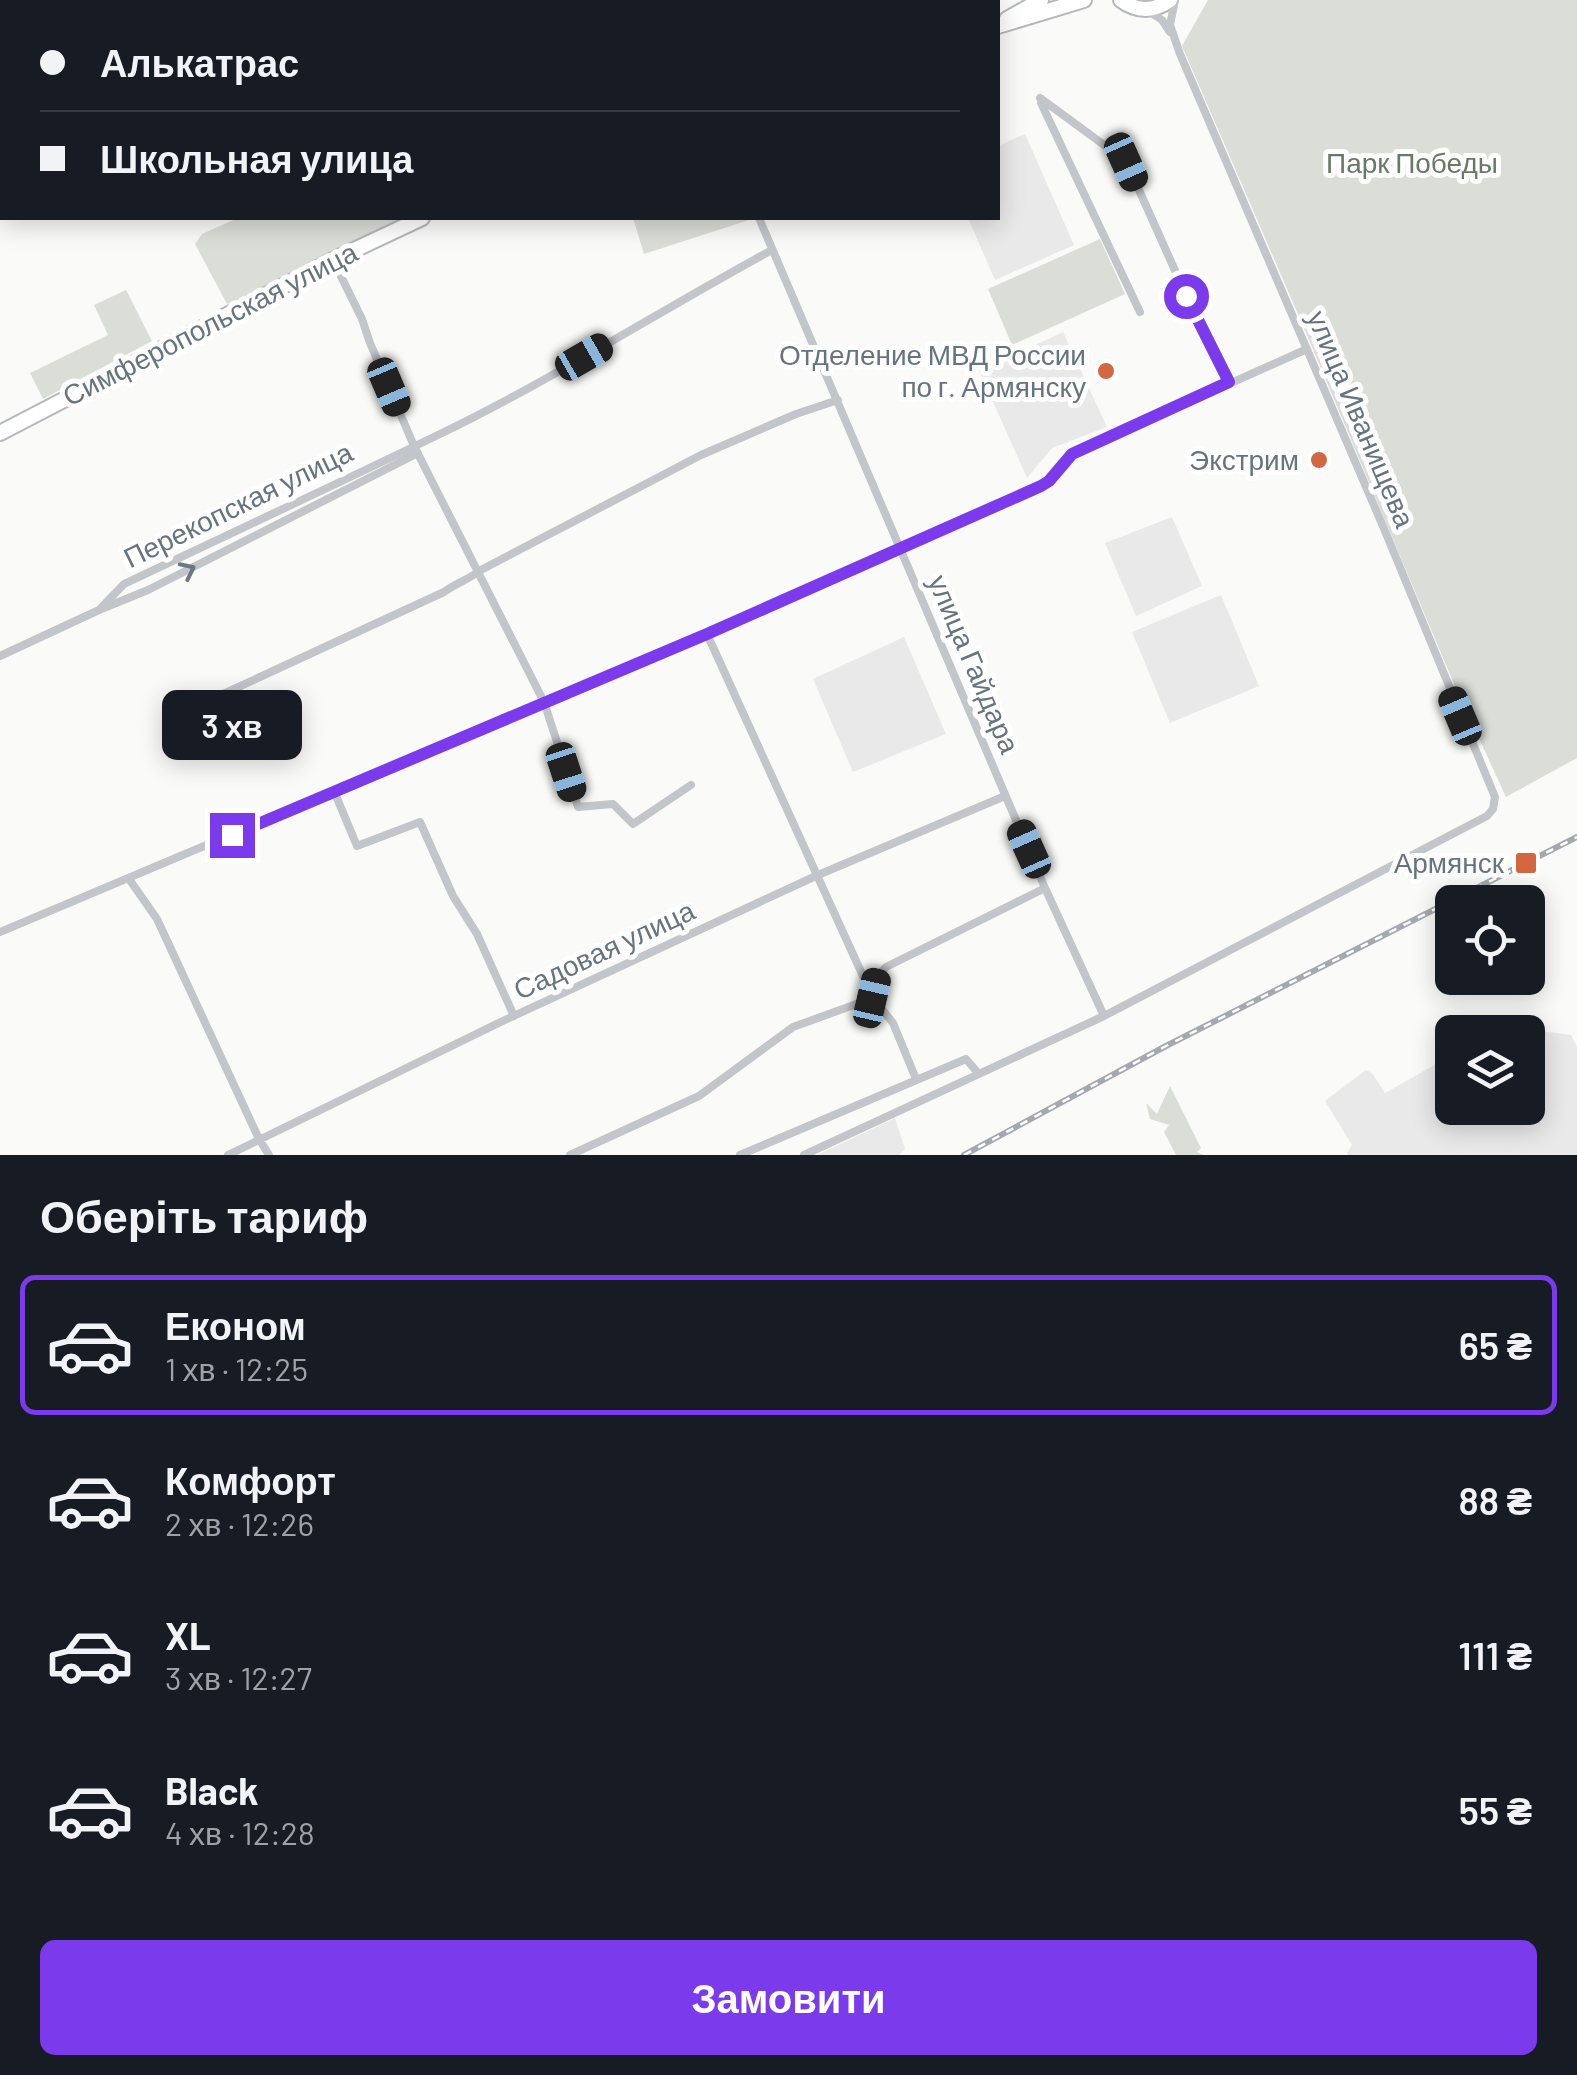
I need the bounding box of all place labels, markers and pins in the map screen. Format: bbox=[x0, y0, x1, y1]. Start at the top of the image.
place label: Отделение МВД России по г. Армянску bbox=[779, 337, 1086, 403]
marker: Отделение МВД России по г. Армянску bbox=[1095, 360, 1117, 382]
place label: Экстрим bbox=[1189, 442, 1299, 476]
marker: Экстрим bbox=[1308, 449, 1330, 471]
place label: Армянск bbox=[1394, 845, 1505, 879]
marker: Армянск bbox=[1513, 850, 1539, 876]

